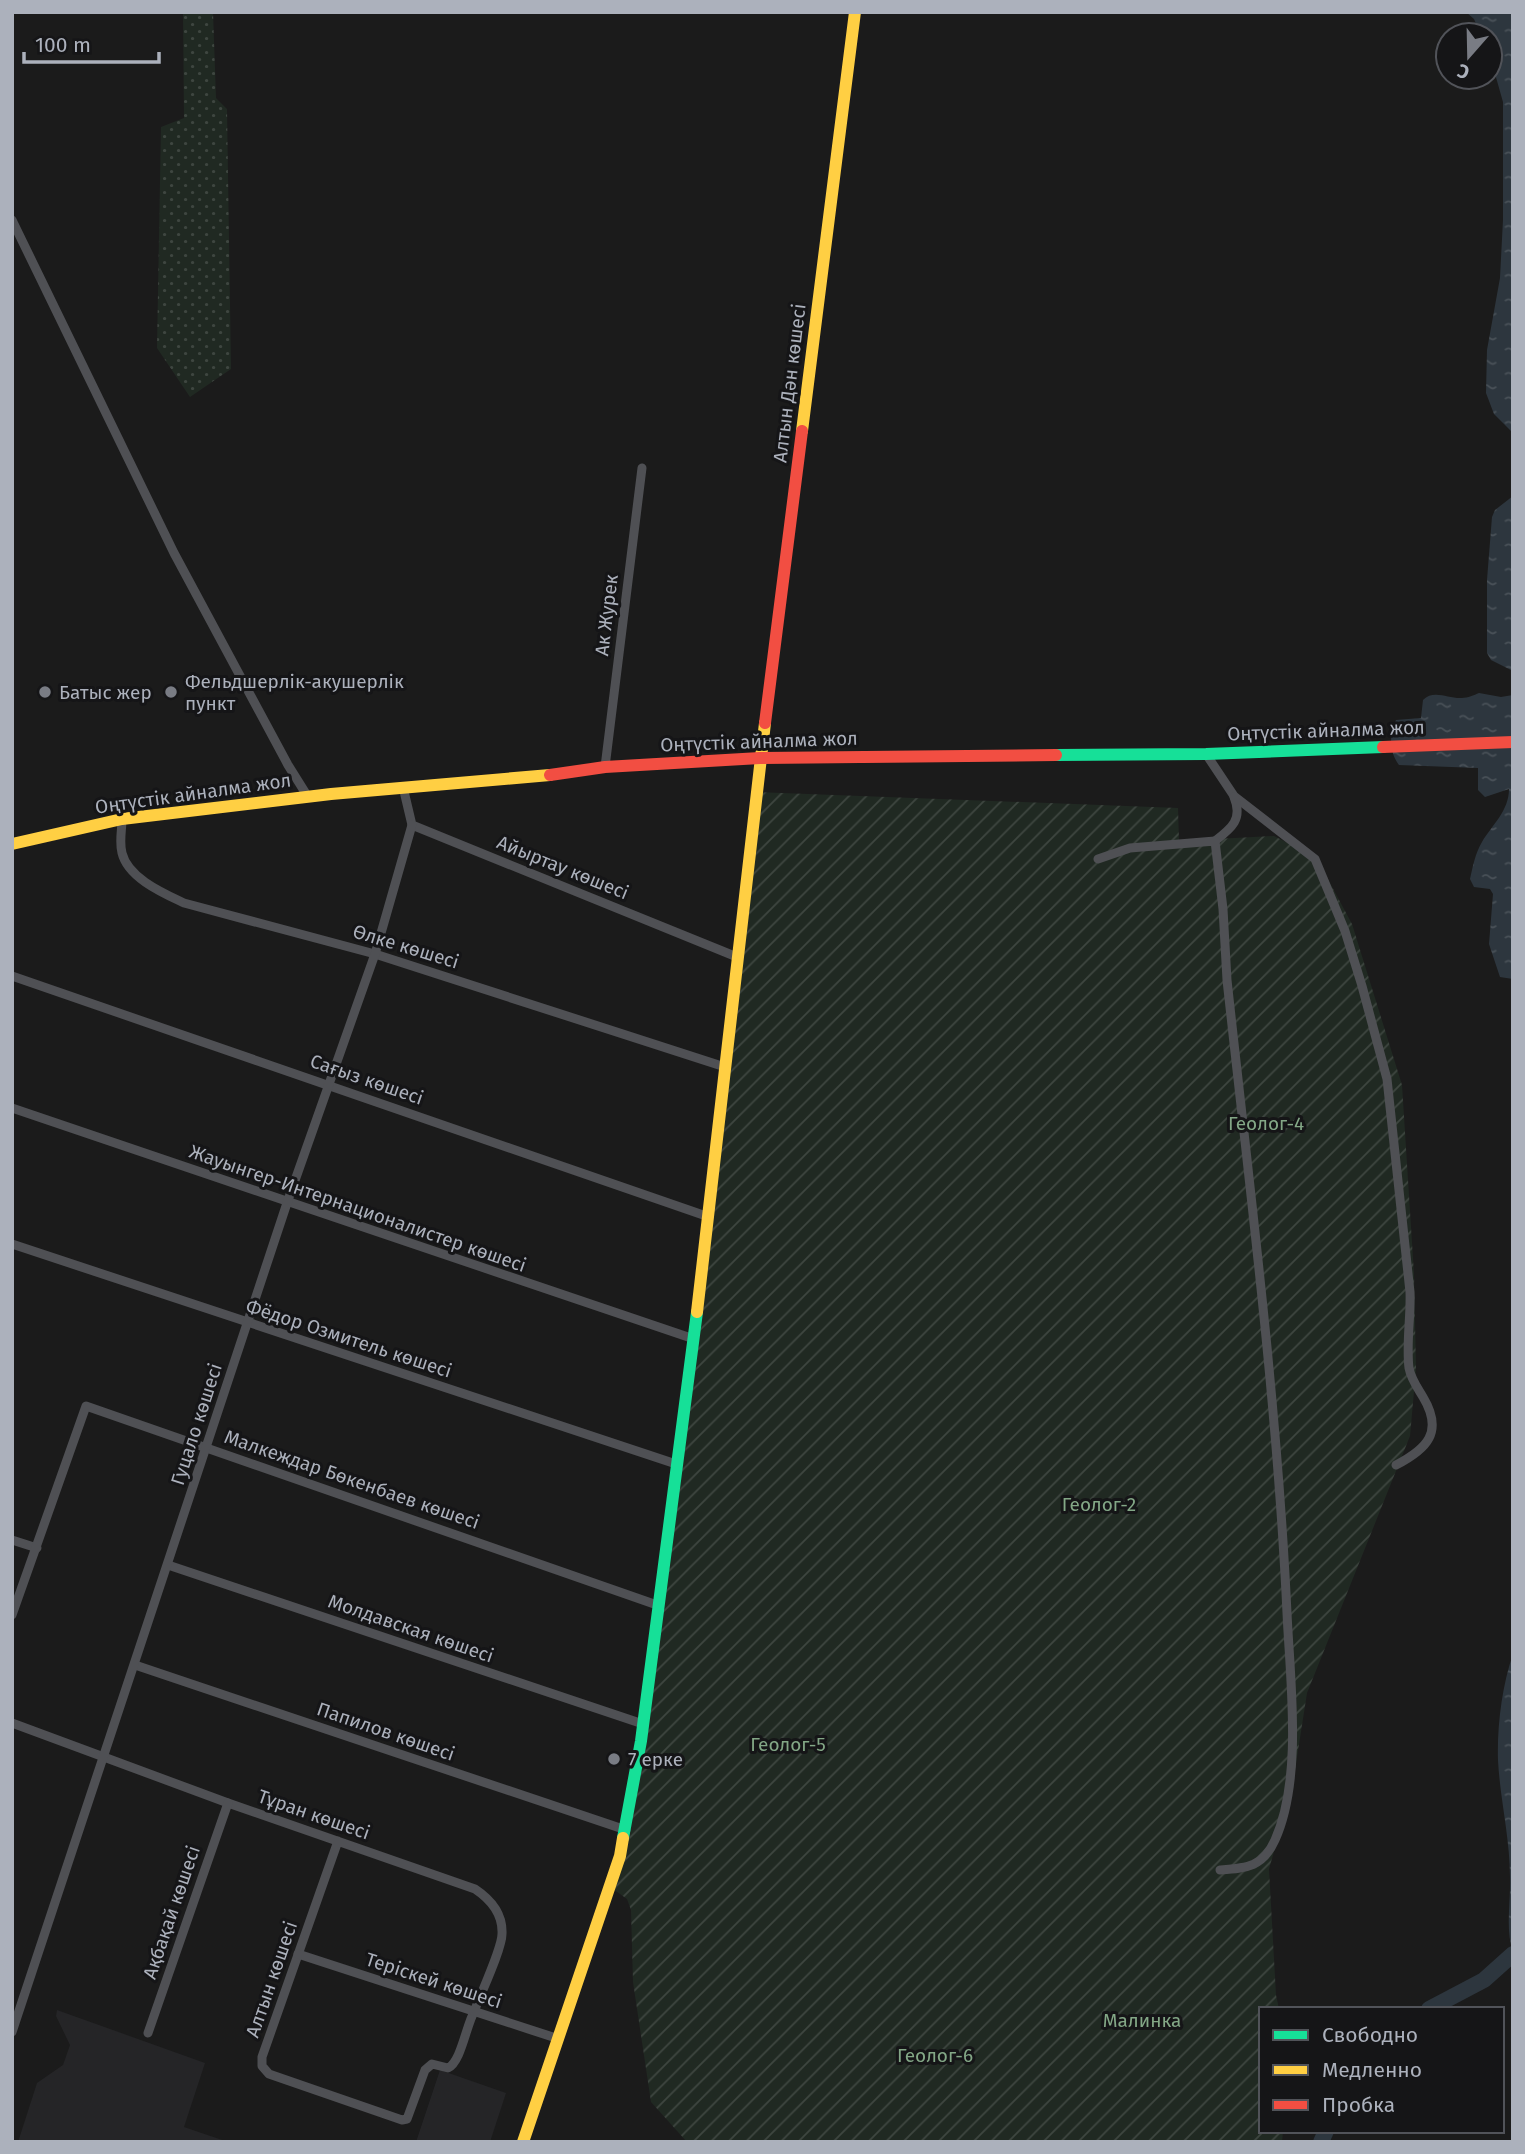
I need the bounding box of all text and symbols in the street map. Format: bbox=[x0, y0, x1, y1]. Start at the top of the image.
scale bar bbox=[24, 21, 159, 65]
north arrow bbox=[1434, 21, 1504, 91]
text: 100 m bbox=[35, 32, 91, 58]
text: С bbox=[1454, 59, 1472, 84]
street label: Алтын Дән көшесі bbox=[768, 302, 811, 464]
street label: Ак Журек bbox=[590, 573, 623, 657]
place label: Фельдшерлік-акушерлік пункт bbox=[185, 670, 404, 715]
place label: Батыс жер bbox=[59, 681, 152, 704]
marker: Батыс жер bbox=[37, 684, 53, 700]
marker: Фельдшерлік-акушерлік пункт bbox=[163, 684, 179, 700]
street label: Оңтүстік айналма жол bbox=[1227, 716, 1425, 745]
street label: Оңтүстік айналма жол bbox=[660, 727, 858, 756]
street label: Оңтүстік айналма жол bbox=[94, 768, 293, 819]
street label: Айыртау көшесі bbox=[494, 831, 632, 904]
street label: Өлке көшесі bbox=[350, 919, 462, 974]
street label: Сағыз көшесі bbox=[307, 1049, 427, 1110]
park label: Геолог-4 bbox=[1228, 1112, 1304, 1135]
street label: Жауынгер-Интернационалистер көшесі bbox=[186, 1140, 529, 1277]
street label: Фёдор Озмитель көшесі bbox=[243, 1294, 455, 1383]
street label: Гуцало көшесі bbox=[166, 1360, 227, 1488]
street label: Малкеждар Бөкенбаев көшесі bbox=[221, 1425, 482, 1534]
park label: Геолог-2 bbox=[1062, 1493, 1136, 1516]
street label: Молдавская көшесі bbox=[325, 1589, 497, 1668]
street label: Папилов көшесі bbox=[314, 1697, 458, 1766]
park label: Геолог-5 bbox=[750, 1733, 826, 1756]
place label: 7 ерке bbox=[628, 1748, 683, 1771]
marker: 7 ерке bbox=[606, 1751, 622, 1767]
street label: Тұран көшесі bbox=[255, 1785, 373, 1844]
street label: Ақбақай көшесі bbox=[138, 1843, 205, 1982]
street label: Алтын көшесі bbox=[241, 1918, 302, 2040]
street label: Теріскей көшесі bbox=[363, 1948, 505, 2013]
legend bbox=[1259, 2007, 1504, 2133]
park label: Малинка bbox=[1103, 2009, 1181, 2032]
text: Свободно bbox=[1322, 2022, 1418, 2048]
park label: Геолог-6 bbox=[897, 2044, 973, 2067]
text: Медленно bbox=[1322, 2057, 1422, 2083]
text: Пробка bbox=[1322, 2092, 1395, 2118]

